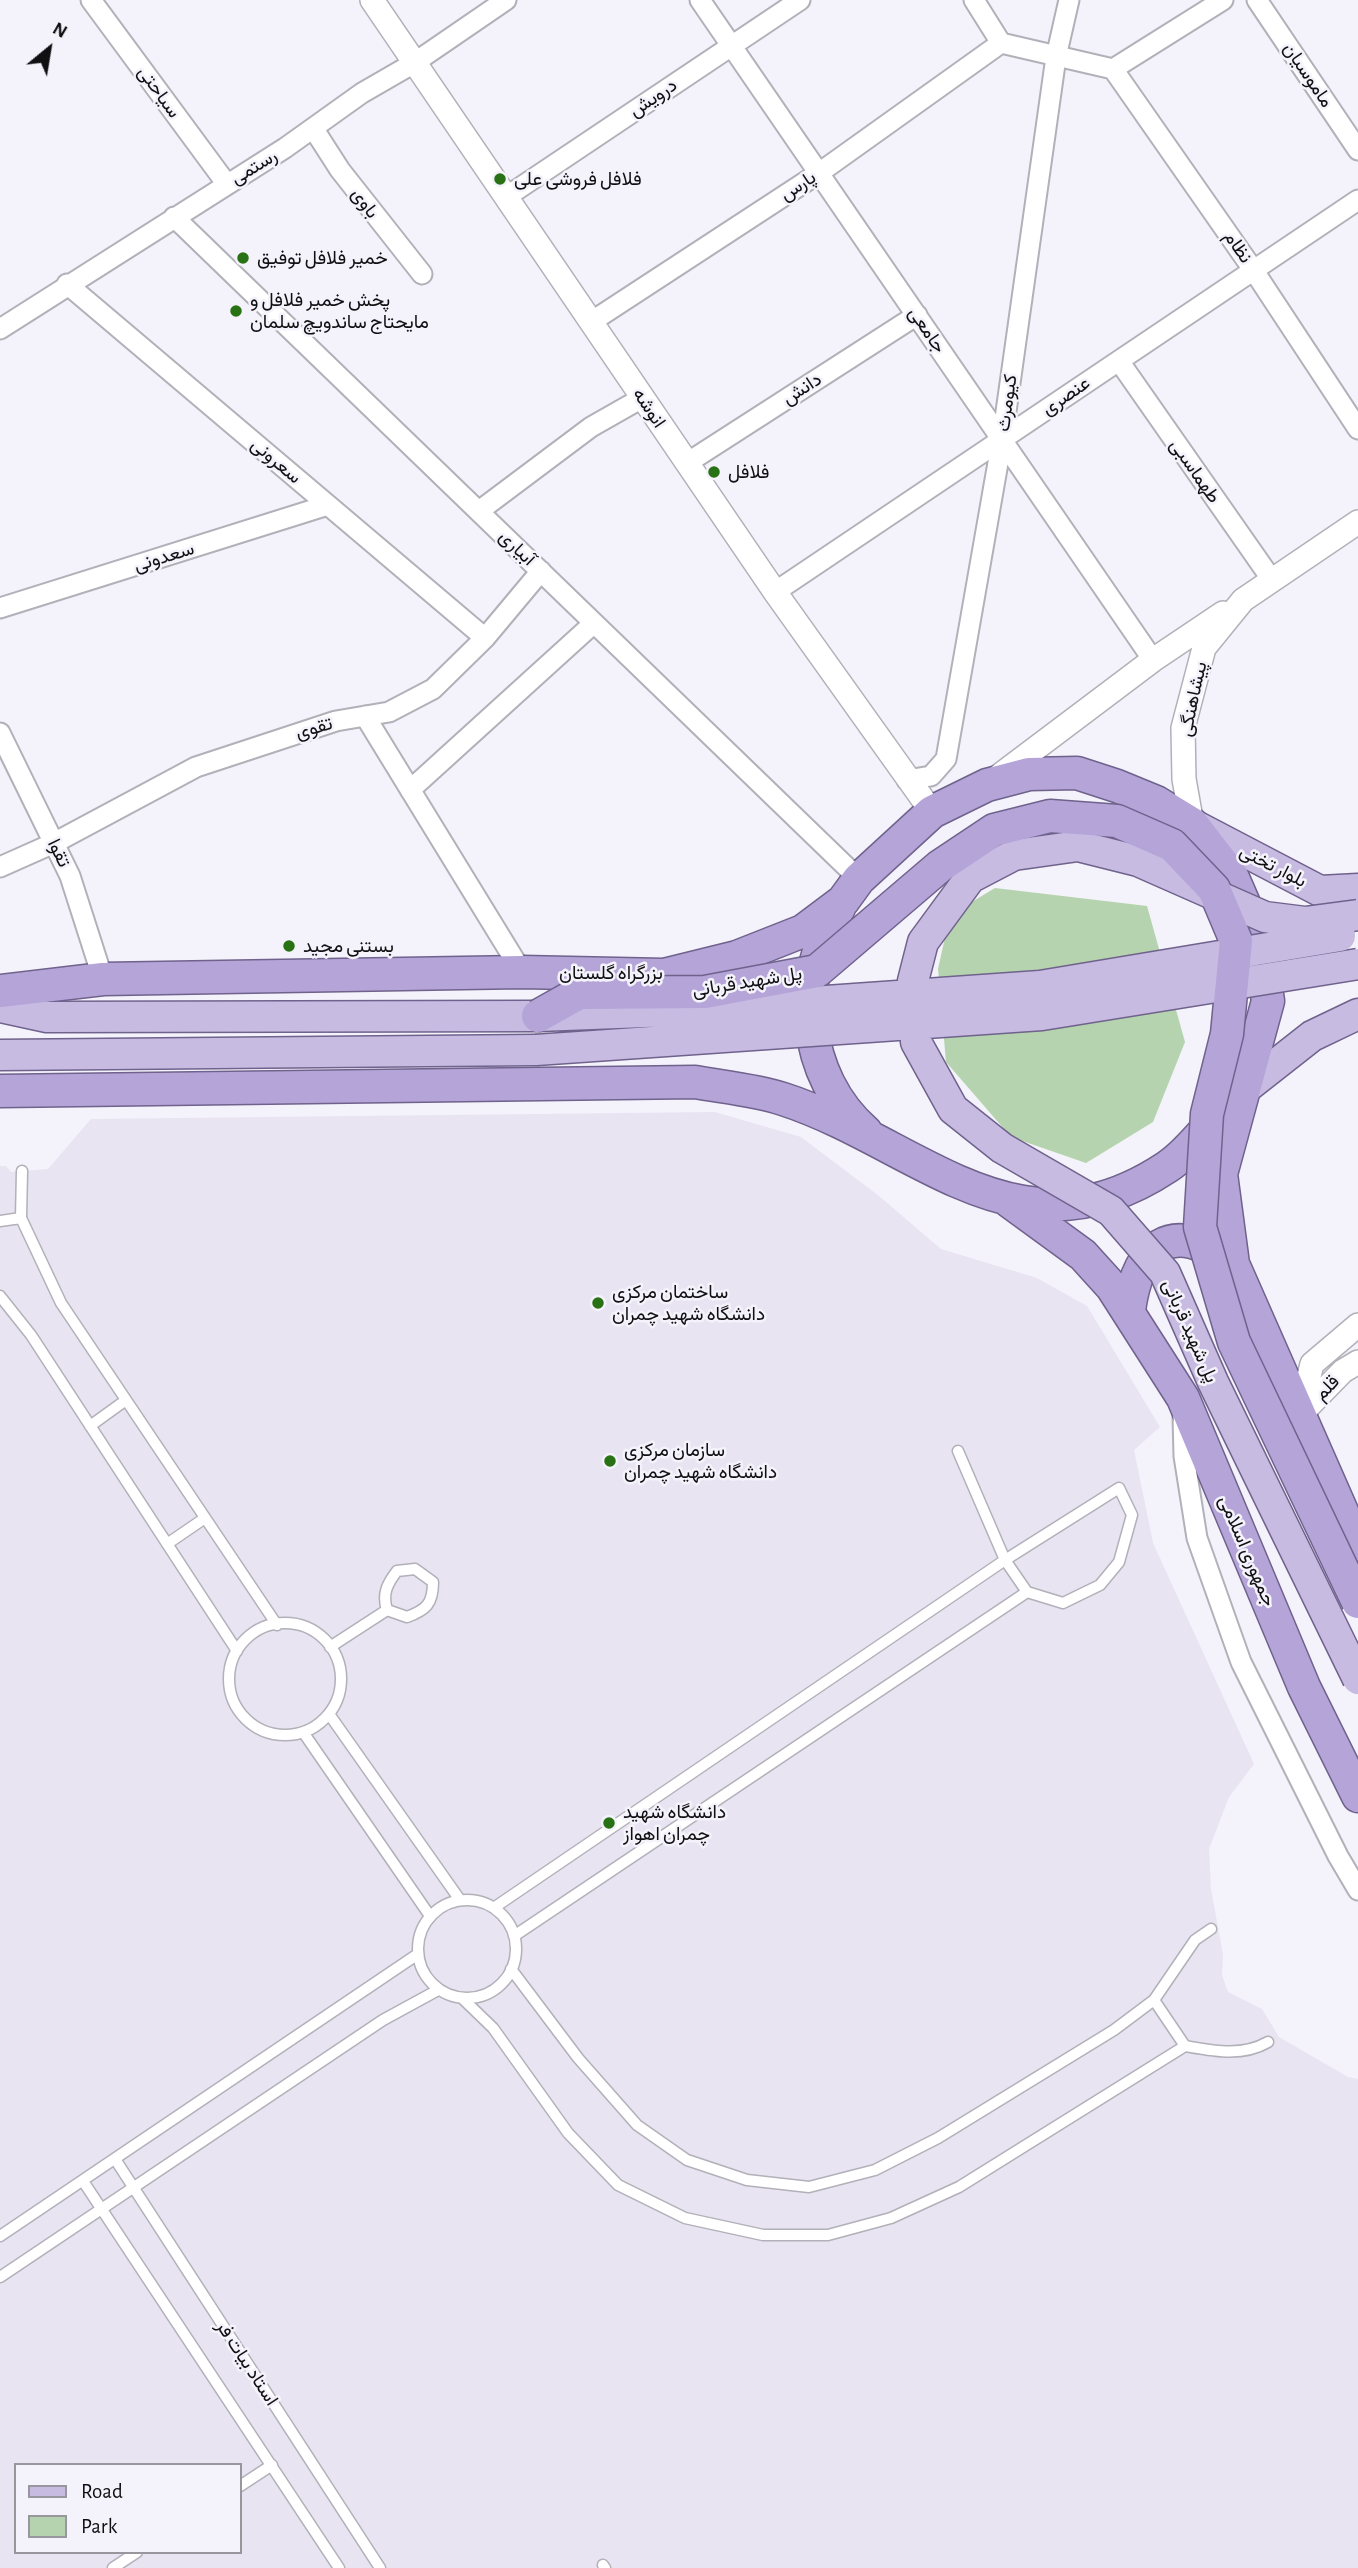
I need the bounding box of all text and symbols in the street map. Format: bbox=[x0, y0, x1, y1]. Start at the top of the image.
north arrow bbox=[14, 14, 84, 84]
text: N bbox=[49, 19, 70, 42]
street label: ماموسیان bbox=[1278, 38, 1338, 112]
street label: سیاحتی bbox=[133, 62, 185, 122]
street label: درویش bbox=[625, 74, 681, 122]
street label: رستمی bbox=[227, 144, 281, 190]
street label: پارس bbox=[776, 166, 820, 206]
place label: فلافل فروشی علی bbox=[514, 168, 642, 190]
marker: فلافل فروشی علی bbox=[492, 171, 508, 187]
street label: باوی bbox=[346, 183, 384, 223]
street label: نظام bbox=[1219, 226, 1257, 268]
place label: خمیر فلافل توفیق bbox=[257, 247, 388, 269]
marker: خمیر فلافل توفیق bbox=[235, 250, 251, 266]
place label: پخش خمیر فلافل و مایحتاج ساندویچ سلمان bbox=[250, 289, 429, 333]
street label: جامعی bbox=[903, 302, 951, 358]
marker: پخش خمیر فلافل و مایحتاج ساندویچ سلمان bbox=[228, 303, 244, 319]
street label: دانش bbox=[778, 368, 826, 410]
street label: عنصری bbox=[1037, 372, 1095, 420]
street label: کیومرث bbox=[992, 373, 1022, 433]
street label: انوشه bbox=[627, 384, 671, 432]
street label: سعرونی bbox=[246, 433, 306, 489]
street label: طهماسبی bbox=[1165, 434, 1225, 508]
place label: فلافل bbox=[728, 461, 770, 483]
marker: فلافل bbox=[706, 464, 722, 480]
street label: آبیاری bbox=[494, 525, 540, 571]
street label: سعدونی bbox=[131, 537, 197, 577]
street label: پیشاهنگی bbox=[1174, 659, 1212, 739]
street label: تقوی bbox=[293, 712, 335, 744]
street label: تقوا bbox=[42, 835, 76, 871]
street label: بلوار تختی bbox=[1236, 839, 1310, 893]
place label: بستنی مجید bbox=[303, 935, 394, 957]
marker: بستنی مجید bbox=[281, 938, 297, 954]
street label: بزرگراه گلستان bbox=[559, 962, 663, 984]
street label: پل شهید قربانی bbox=[690, 962, 804, 1002]
street label: پل شهید قربانی bbox=[1157, 1276, 1223, 1386]
place label: ساختمان مرکزی دانشگاه شهید چمران bbox=[612, 1281, 765, 1325]
marker: ساختمان مرکزی دانشگاه شهید چمران bbox=[590, 1295, 606, 1311]
street label: قلم bbox=[1310, 1370, 1344, 1406]
place label: سازمان مرکزی دانشگاه شهید چمران bbox=[624, 1439, 777, 1483]
marker: سازمان مرکزی دانشگاه شهید چمران bbox=[602, 1453, 618, 1469]
street label: جمهوری اسلامی bbox=[1213, 1492, 1281, 1610]
place label: دانشگاه شهید چمران اهواز bbox=[623, 1801, 726, 1845]
marker: دانشگاه شهید چمران اهواز bbox=[601, 1815, 617, 1831]
street label: استاد بیات فر bbox=[211, 2316, 283, 2410]
legend bbox=[14, 2463, 242, 2554]
text: Road bbox=[81, 2481, 123, 2502]
text: Park bbox=[81, 2516, 117, 2537]

